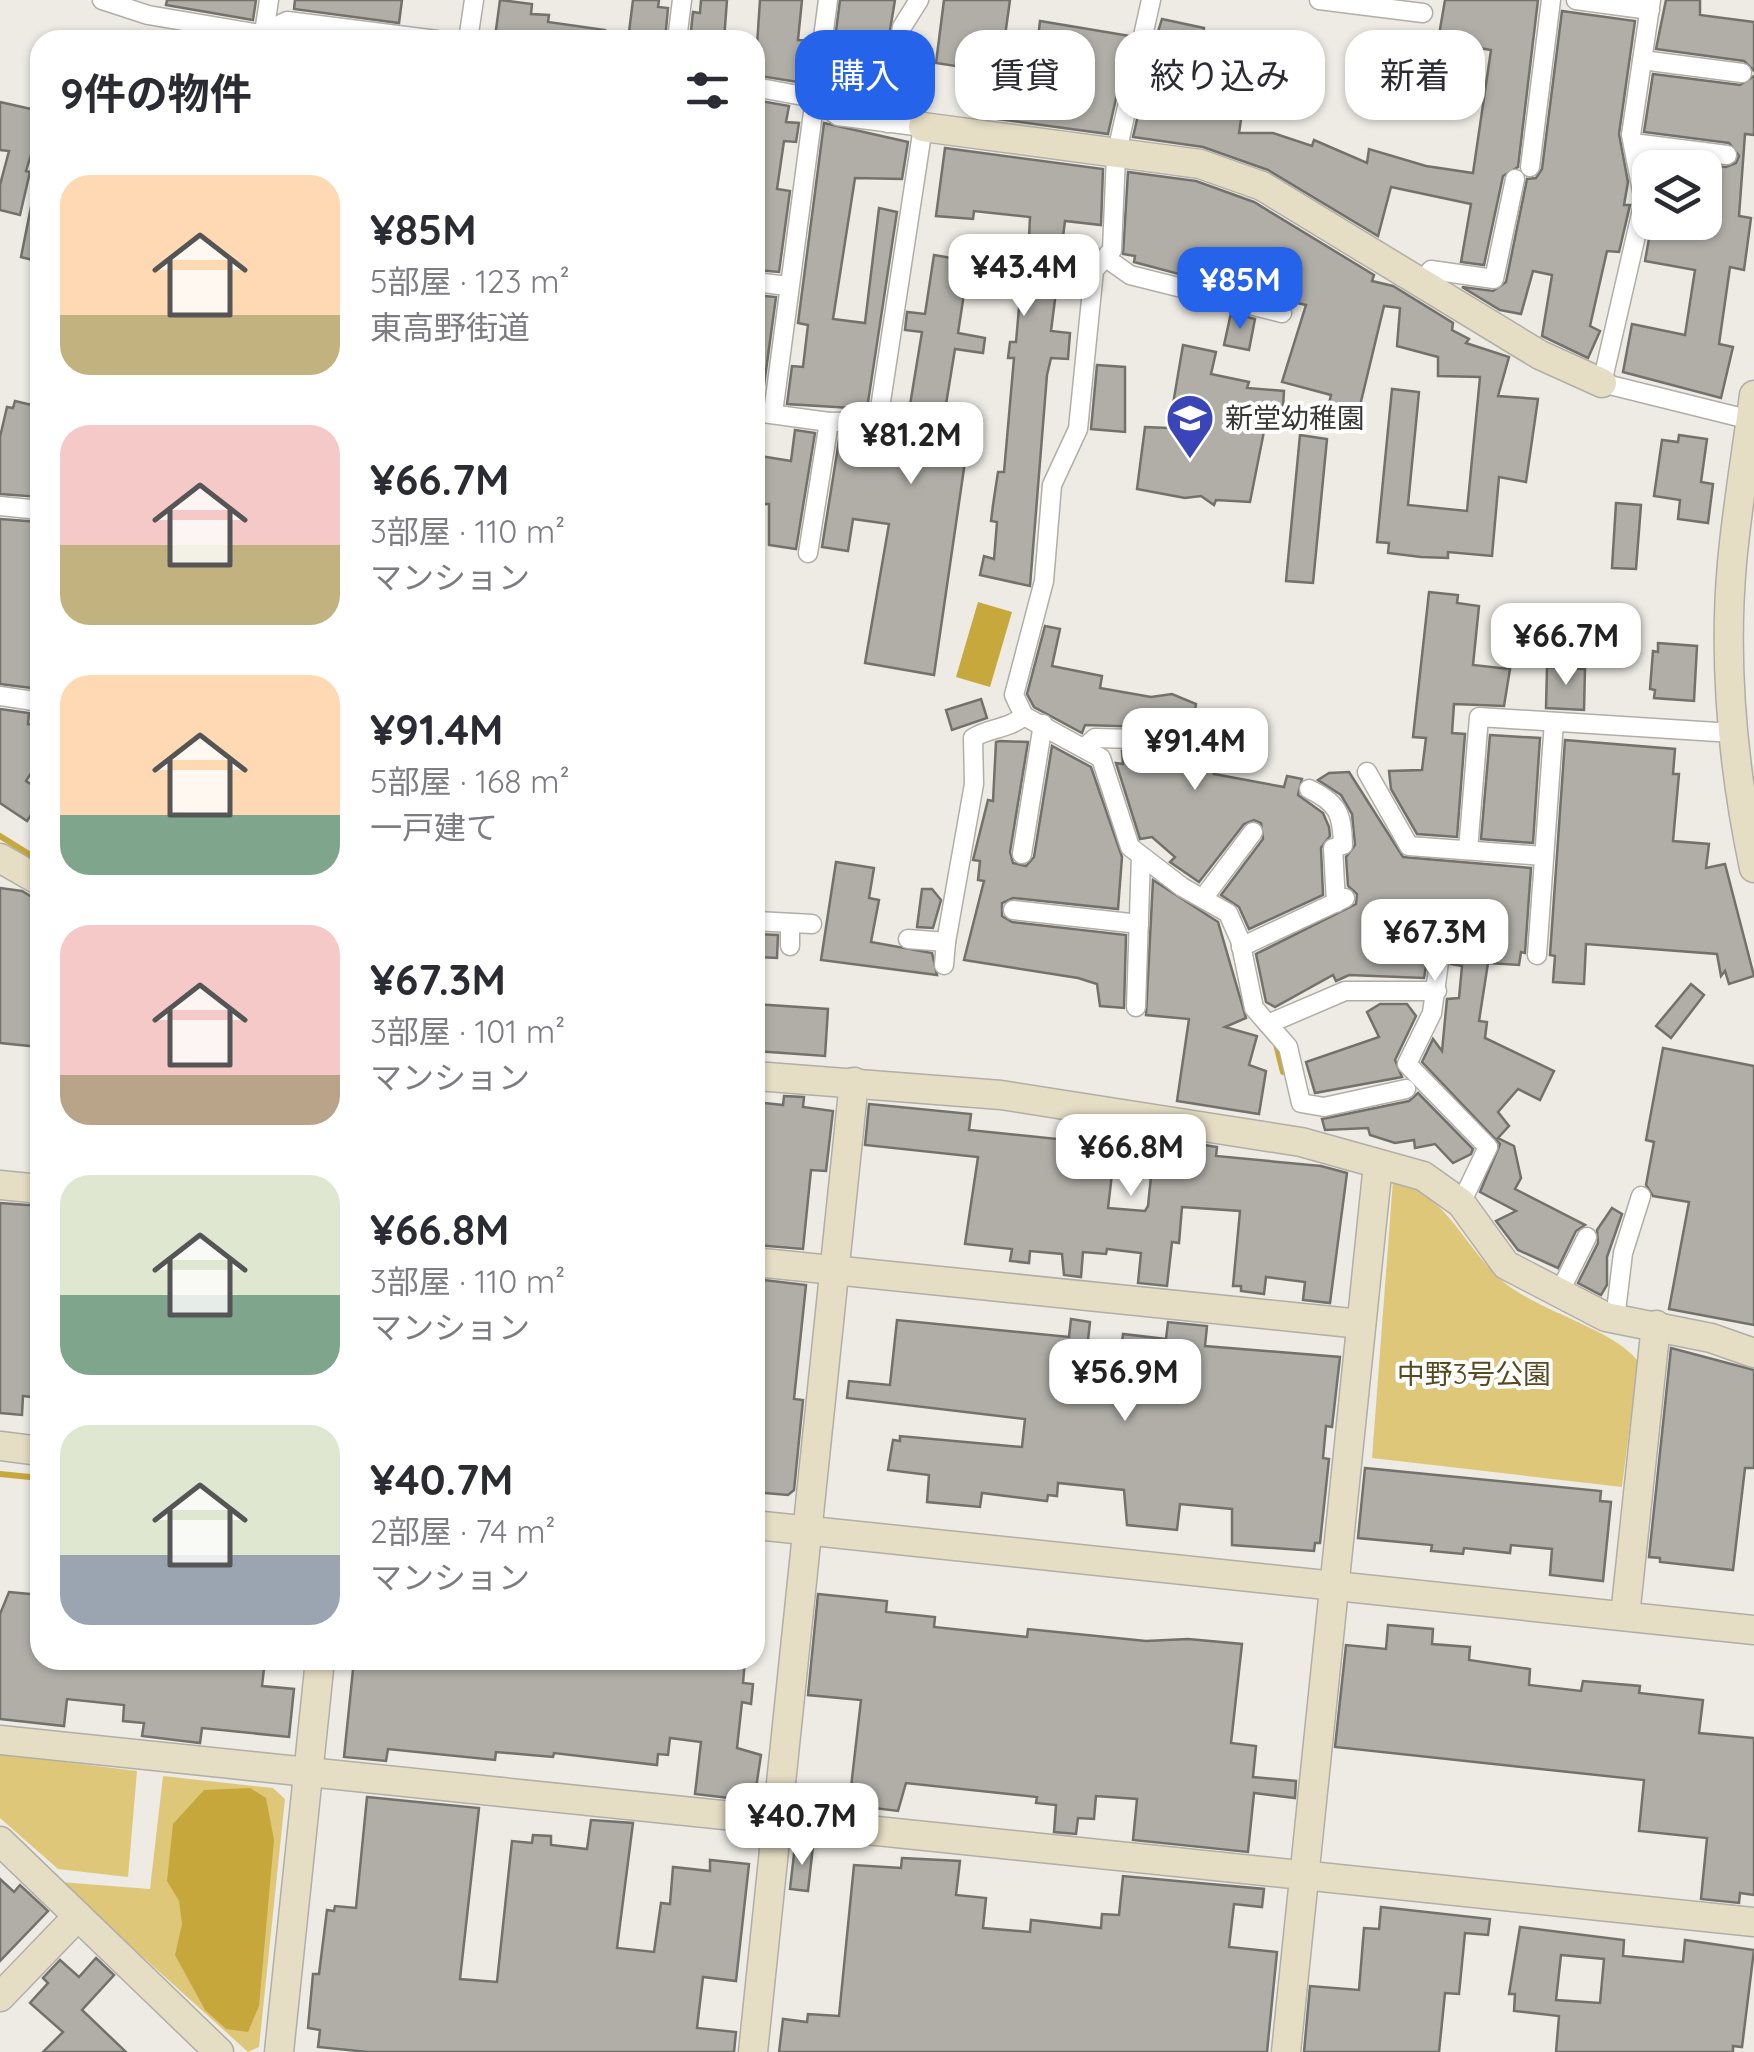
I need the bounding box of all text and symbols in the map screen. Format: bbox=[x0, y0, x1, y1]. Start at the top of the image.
chip: 購入 bbox=[795, 30, 935, 120]
chip: 賃貸 bbox=[955, 30, 1095, 120]
chip: 絞り込み bbox=[1115, 30, 1325, 120]
chip: 新着 bbox=[1345, 30, 1485, 120]
icon: filters bbox=[680, 63, 735, 118]
text: 9件の物件 bbox=[60, 67, 252, 120]
map controls bbox=[1632, 150, 1722, 240]
button: layers bbox=[1632, 150, 1722, 240]
text: ¥85M bbox=[370, 203, 477, 256]
icon: home bbox=[140, 215, 260, 335]
pin: ¥43.4M bbox=[943, 234, 1105, 319]
text: ¥43.4M bbox=[970, 246, 1078, 286]
pin: ¥85M bbox=[1181, 247, 1299, 332]
text: ¥85M bbox=[1199, 259, 1281, 299]
text: 5部屋 · 123 m² bbox=[370, 261, 570, 301]
text: 東高野街道 bbox=[370, 307, 530, 347]
school or university icon: 新堂幼稚園 bbox=[1164, 392, 1216, 460]
place label: 新堂幼稚園 bbox=[1225, 400, 1365, 435]
pin: ¥81.2M bbox=[830, 402, 992, 487]
text: ¥81.2M bbox=[860, 414, 962, 454]
text: ¥66.7M bbox=[370, 453, 509, 506]
icon: home bbox=[140, 465, 260, 585]
text: 3部屋 · 110 m² bbox=[370, 511, 565, 551]
text: マンション bbox=[370, 557, 530, 597]
pin: ¥66.7M bbox=[1485, 603, 1647, 688]
text: ¥66.7M bbox=[1513, 615, 1619, 655]
text: ¥91.4M bbox=[370, 703, 504, 756]
pin: ¥91.4M bbox=[1114, 708, 1276, 793]
icon: home bbox=[140, 715, 260, 835]
text: ¥91.4M bbox=[1144, 720, 1246, 760]
text: 5部屋 · 168 m² bbox=[370, 761, 570, 801]
text: 一戸建て bbox=[370, 807, 498, 847]
pin: ¥67.3M bbox=[1354, 899, 1516, 984]
text: ¥67.3M bbox=[1383, 911, 1487, 951]
text: ¥67.3M bbox=[370, 953, 506, 1006]
icon: home bbox=[140, 965, 260, 1085]
text: 3部屋 · 101 m² bbox=[370, 1011, 565, 1051]
text: マンション bbox=[370, 1057, 530, 1097]
pin: ¥66.8M bbox=[1050, 1114, 1212, 1199]
text: ¥66.8M bbox=[1078, 1126, 1184, 1166]
text: ¥66.8M bbox=[370, 1203, 509, 1256]
icon: home bbox=[140, 1215, 260, 1335]
text: 3部屋 · 110 m² bbox=[370, 1261, 565, 1301]
text: マンション bbox=[370, 1307, 530, 1347]
pin: ¥56.9M bbox=[1044, 1339, 1206, 1424]
text: ¥56.9M bbox=[1071, 1351, 1179, 1391]
park label: 中野3号公園 bbox=[1397, 1356, 1551, 1391]
text: ¥40.7M bbox=[370, 1453, 513, 1506]
icon: home bbox=[140, 1465, 260, 1585]
text: 2部屋 · 74 m² bbox=[370, 1511, 556, 1551]
text: マンション bbox=[370, 1557, 530, 1597]
pin: ¥40.7M bbox=[721, 1783, 883, 1868]
text: ¥40.7M bbox=[747, 1795, 857, 1835]

